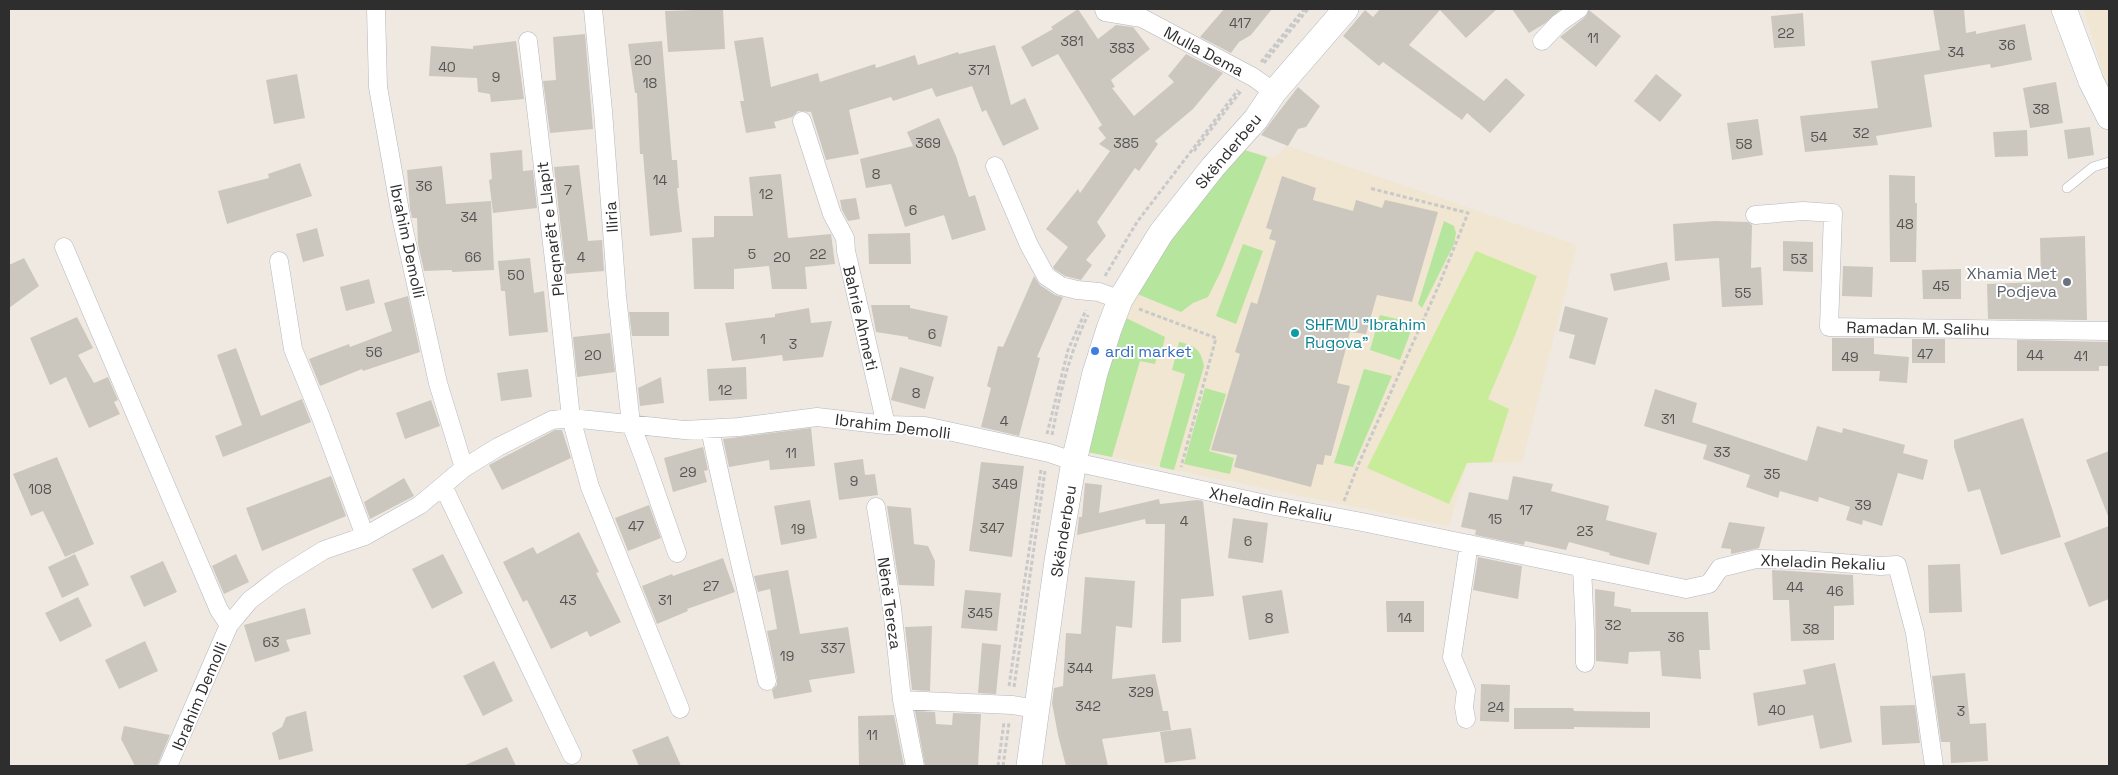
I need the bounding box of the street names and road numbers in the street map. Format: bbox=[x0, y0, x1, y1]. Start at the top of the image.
street label: Mulla Dema bbox=[1160, 22, 1247, 81]
street label: Skënderbeu bbox=[1191, 109, 1266, 194]
street label: Pleqnarët e Llapit bbox=[532, 160, 569, 298]
street label: Ibrahim Demolli bbox=[385, 182, 430, 300]
street label: Iliria bbox=[600, 201, 623, 233]
street label: Bahrie Ahmeti bbox=[838, 264, 883, 373]
street label: Ramadan M. Salihu bbox=[1846, 317, 1990, 340]
street label: Ibrahim Demolli bbox=[834, 409, 952, 444]
street label: Xheladin Rekaliu bbox=[1207, 482, 1334, 527]
street label: Skënderbeu bbox=[1046, 484, 1081, 578]
street label: Xheladin Rekaliu bbox=[1760, 550, 1886, 575]
street label: Nënë Tereza bbox=[873, 556, 906, 650]
street label: Ibrahim Demolli bbox=[167, 639, 232, 754]

